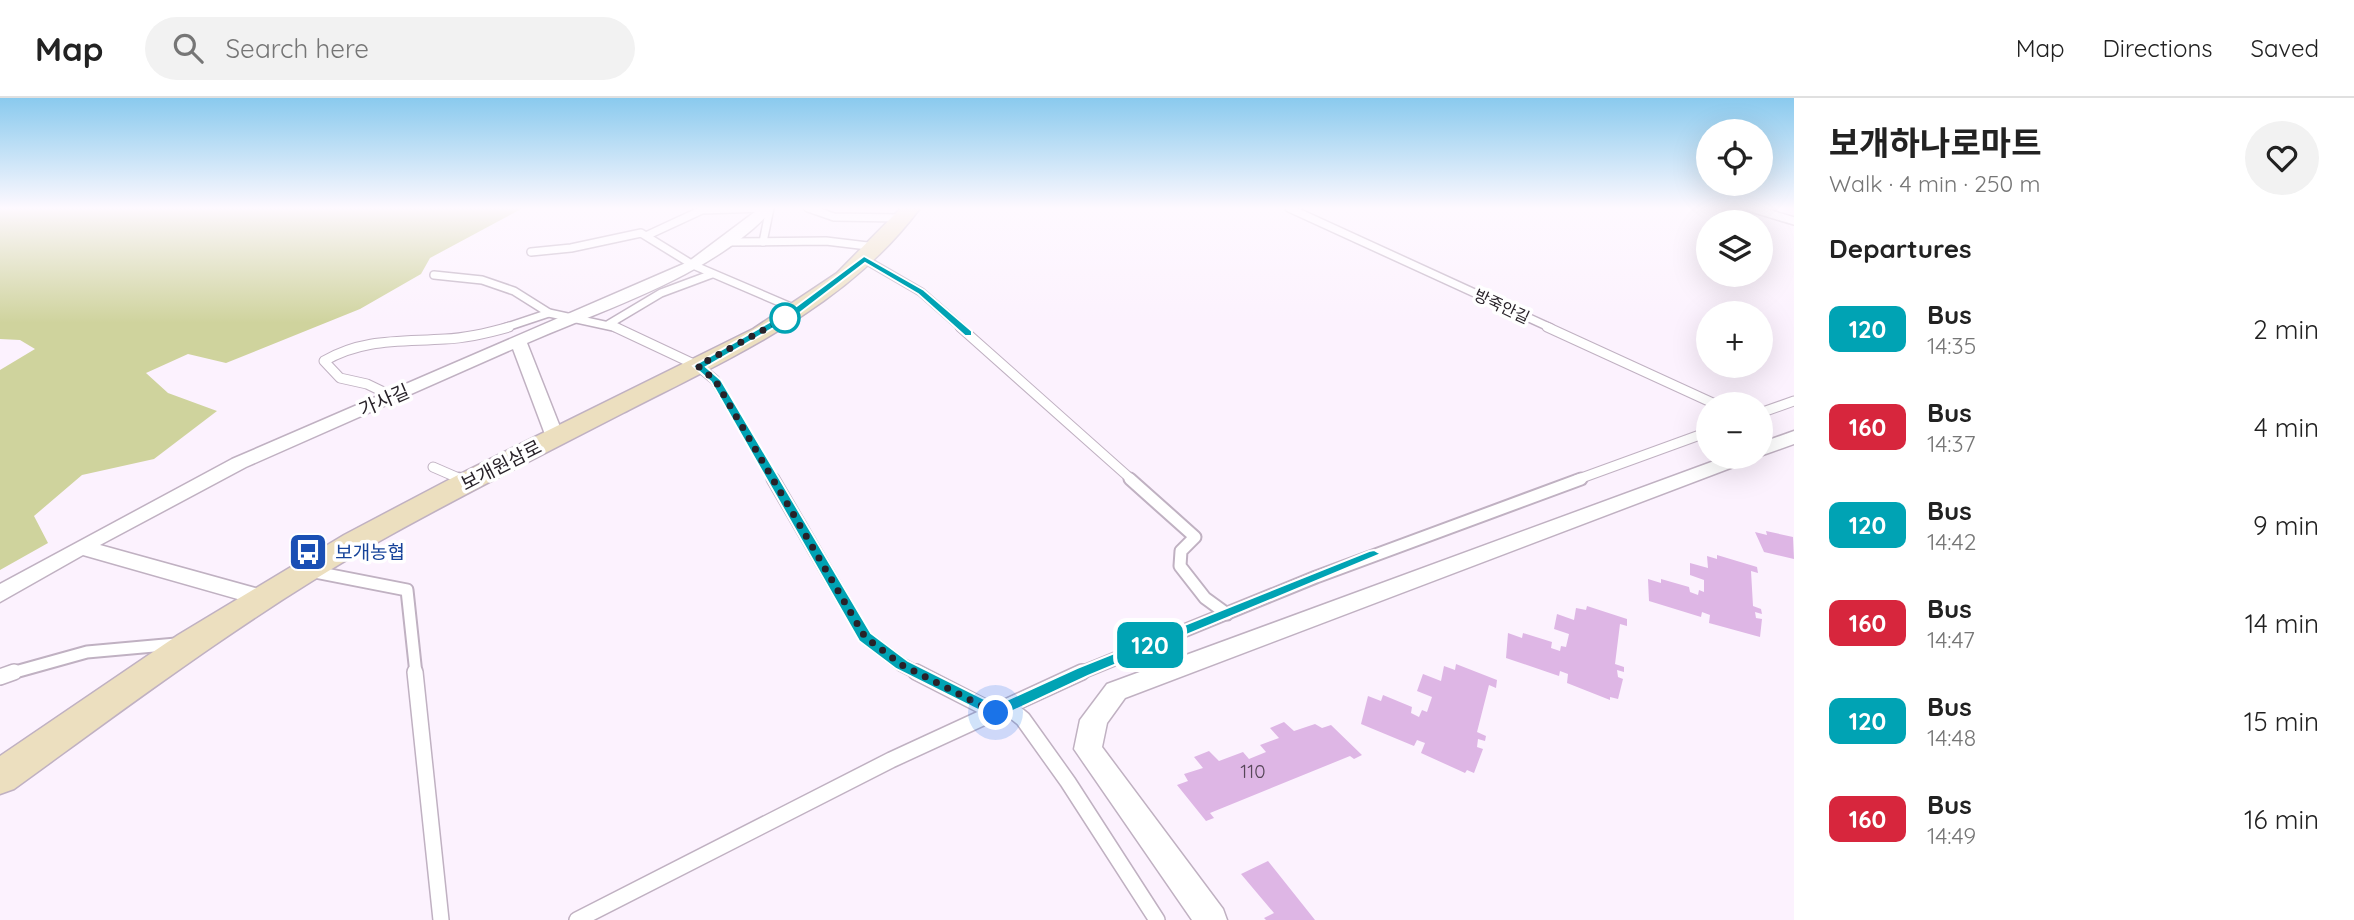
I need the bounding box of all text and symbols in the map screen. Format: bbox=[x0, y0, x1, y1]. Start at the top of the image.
search box bbox=[145, 17, 635, 80]
text: Map bbox=[35, 28, 103, 69]
icon: search bbox=[169, 29, 207, 67]
text: Search here bbox=[225, 32, 369, 65]
text: Map bbox=[2016, 33, 2065, 63]
text: Directions bbox=[2103, 33, 2213, 63]
text: Saved bbox=[2251, 33, 2319, 63]
map controls bbox=[1696, 119, 1773, 469]
button: locate bbox=[1696, 119, 1773, 196]
button: heart bbox=[2245, 121, 2319, 195]
text: 보개하나로마트 bbox=[1829, 122, 2042, 163]
text: Walk · 4 min · 250 m bbox=[1829, 169, 2040, 198]
button: layers bbox=[1696, 210, 1773, 287]
text: Departures bbox=[1829, 232, 1972, 265]
street label: 방죽안길 bbox=[1471, 284, 1533, 328]
text: Bus bbox=[1927, 298, 1972, 331]
button: + bbox=[1696, 301, 1773, 378]
unlabelled marker bbox=[770, 303, 800, 333]
text: 2 min bbox=[2253, 313, 2319, 346]
text: 120 bbox=[1849, 314, 1886, 344]
text: 14:35 bbox=[1927, 331, 1976, 360]
street label: 가사길 bbox=[355, 379, 413, 421]
button: − bbox=[1696, 392, 1773, 469]
text: Bus bbox=[1927, 396, 1972, 429]
text: 4 min bbox=[2254, 411, 2319, 444]
text: 160 bbox=[1849, 412, 1886, 442]
text: 14:37 bbox=[1927, 429, 1975, 458]
street label: 보개원삼로 bbox=[457, 434, 545, 496]
text: Bus bbox=[1927, 494, 1972, 527]
text: 9 min bbox=[2253, 509, 2319, 542]
text: 120 bbox=[1849, 510, 1886, 540]
text: 14:42 bbox=[1927, 527, 1976, 556]
bus stop icon: 보개농협 bbox=[287, 531, 329, 573]
place label: 보개농협 bbox=[335, 540, 405, 564]
text: Bus bbox=[1927, 592, 1972, 625]
text: 14 min bbox=[2245, 607, 2319, 640]
text: 160 bbox=[1849, 608, 1886, 638]
line badge: 120 bbox=[1110, 622, 1190, 668]
text: 14:47 bbox=[1927, 625, 1975, 654]
text: 120 bbox=[1131, 630, 1169, 660]
text: Bus bbox=[1927, 690, 1972, 723]
your location bbox=[978, 695, 1013, 730]
text: 15 min bbox=[2244, 705, 2319, 738]
text: 120 bbox=[1849, 706, 1886, 736]
text: 14:48 bbox=[1927, 723, 1976, 752]
house number: 110 bbox=[1240, 759, 1266, 783]
text: Bus bbox=[1927, 788, 1972, 821]
text: 16 min bbox=[2244, 803, 2319, 836]
text: 160 bbox=[1849, 804, 1886, 834]
text: 14:49 bbox=[1927, 821, 1976, 850]

